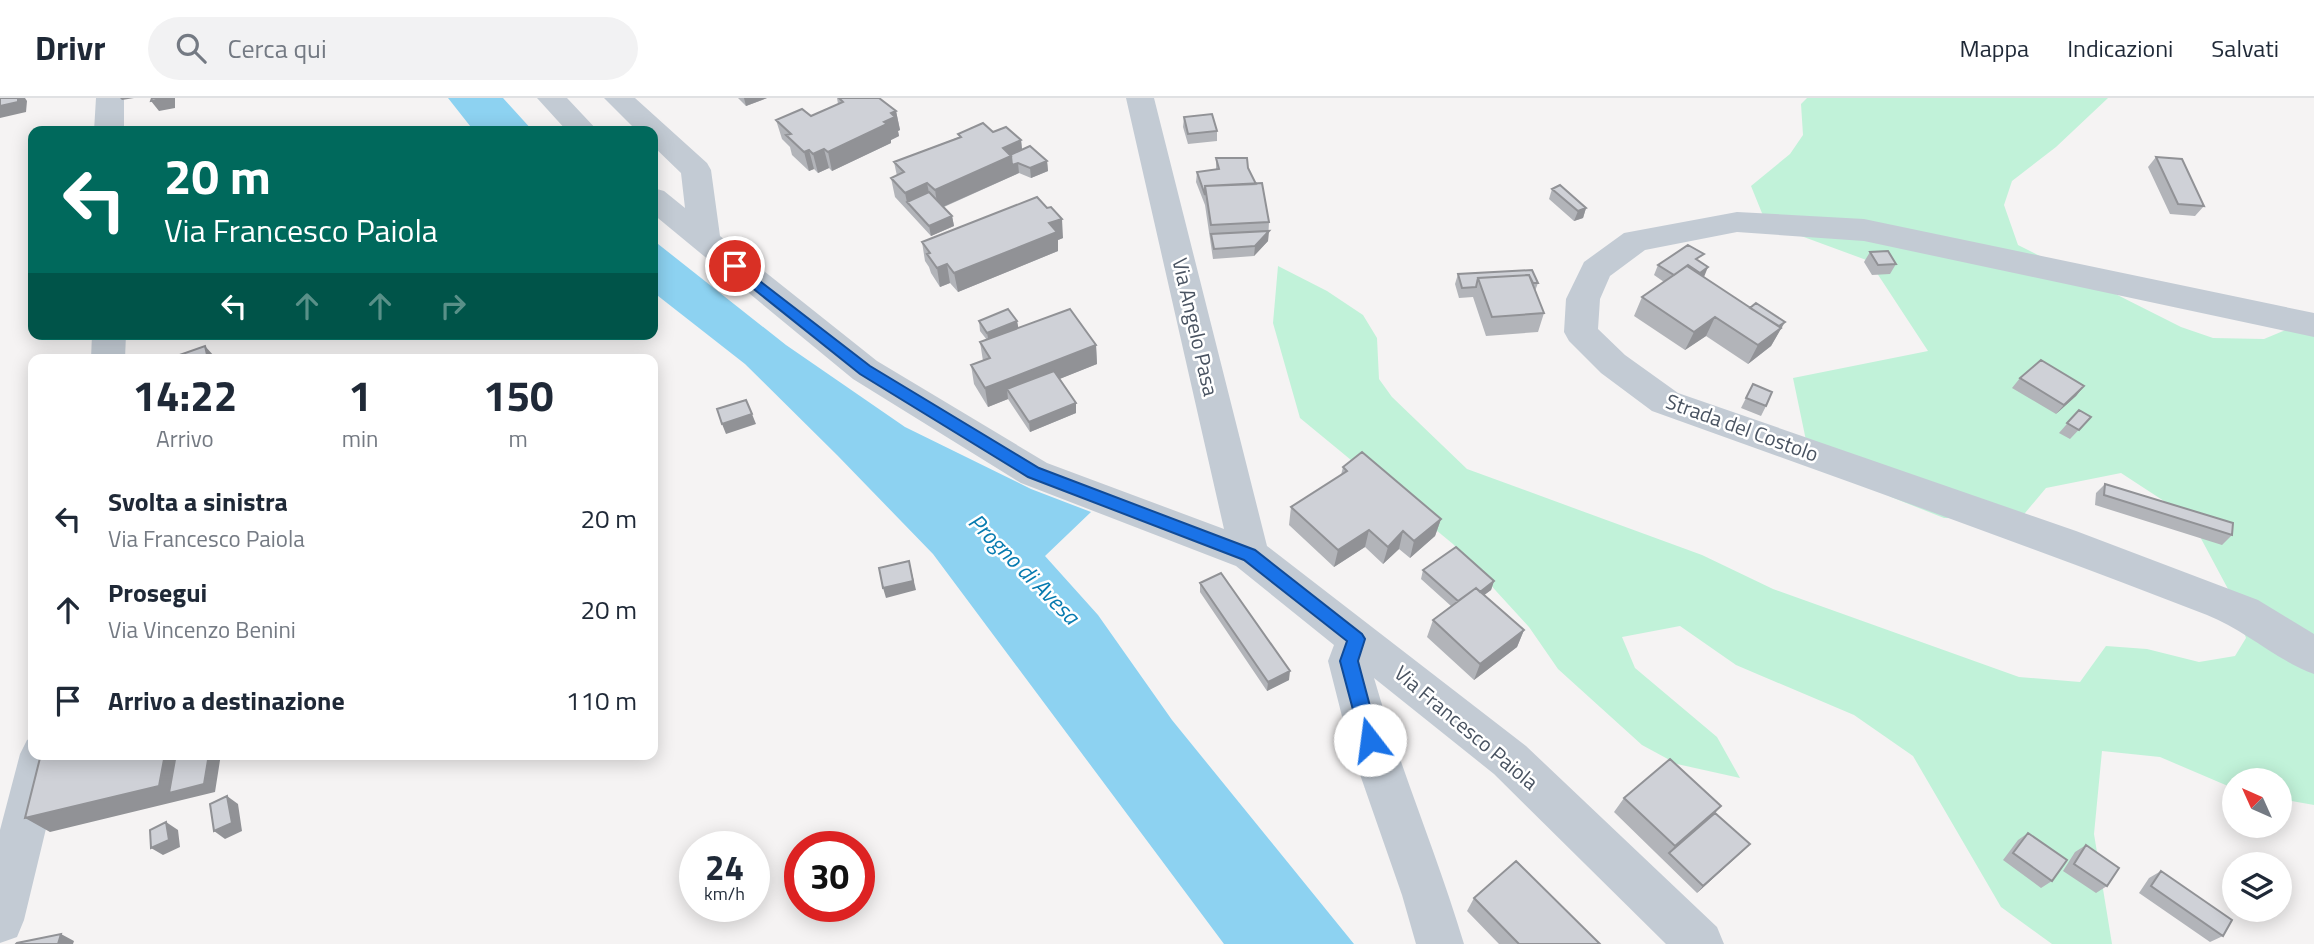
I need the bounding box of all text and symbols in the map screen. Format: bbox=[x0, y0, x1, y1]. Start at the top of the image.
search box bbox=[148, 17, 638, 80]
text: Drivr bbox=[35, 23, 106, 73]
icon: search bbox=[172, 29, 210, 67]
text: Cerca qui bbox=[228, 29, 327, 68]
text: Mappa bbox=[1960, 30, 2029, 66]
text: Indicazioni bbox=[2067, 30, 2173, 66]
text: Salvati bbox=[2211, 30, 2279, 66]
text: 20 m bbox=[164, 138, 271, 213]
icon: left bbox=[49, 154, 140, 245]
text: Via Francesco Paiola bbox=[164, 206, 438, 254]
pin bbox=[705, 236, 765, 296]
icon: arrive bbox=[716, 247, 754, 285]
street label: Via Angelo Pasa bbox=[1165, 255, 1228, 399]
icon: left bbox=[215, 287, 253, 325]
icon: ahead bbox=[288, 287, 326, 325]
icon: ahead bbox=[361, 287, 399, 325]
icon: right bbox=[434, 287, 472, 325]
text: 14:22 bbox=[132, 363, 237, 427]
text: 1 bbox=[348, 363, 372, 427]
text: 150 bbox=[483, 363, 553, 427]
street label: Strada del Costolo bbox=[1662, 385, 1823, 470]
text: Arrivo bbox=[156, 421, 214, 456]
text: min bbox=[342, 421, 378, 456]
text: m bbox=[509, 421, 528, 456]
text: Svolta a sinistra bbox=[108, 482, 288, 521]
text: 20 m bbox=[580, 499, 637, 538]
icon: left bbox=[49, 500, 87, 538]
water label: Progno di Avesa bbox=[961, 505, 1089, 633]
text: Via Francesco Paiola bbox=[108, 521, 305, 556]
text: Prosegui bbox=[108, 573, 207, 612]
text: 20 m bbox=[580, 590, 637, 629]
icon: ahead bbox=[49, 591, 87, 629]
text: Via Vincenzo Benini bbox=[108, 612, 296, 647]
street label: Via Francesco Paiola bbox=[1388, 657, 1546, 798]
text: Arrivo a destinazione bbox=[108, 681, 345, 720]
text: 110 m bbox=[566, 681, 637, 720]
icon: arrive bbox=[49, 682, 87, 720]
position arrow bbox=[1333, 703, 1407, 777]
north arrow bbox=[2222, 768, 2292, 838]
map controls bbox=[2222, 768, 2292, 922]
speed limit sign: 30 bbox=[784, 831, 875, 922]
text: 24 bbox=[705, 840, 744, 894]
button: layers bbox=[2222, 852, 2292, 922]
text: km/h bbox=[704, 880, 745, 907]

